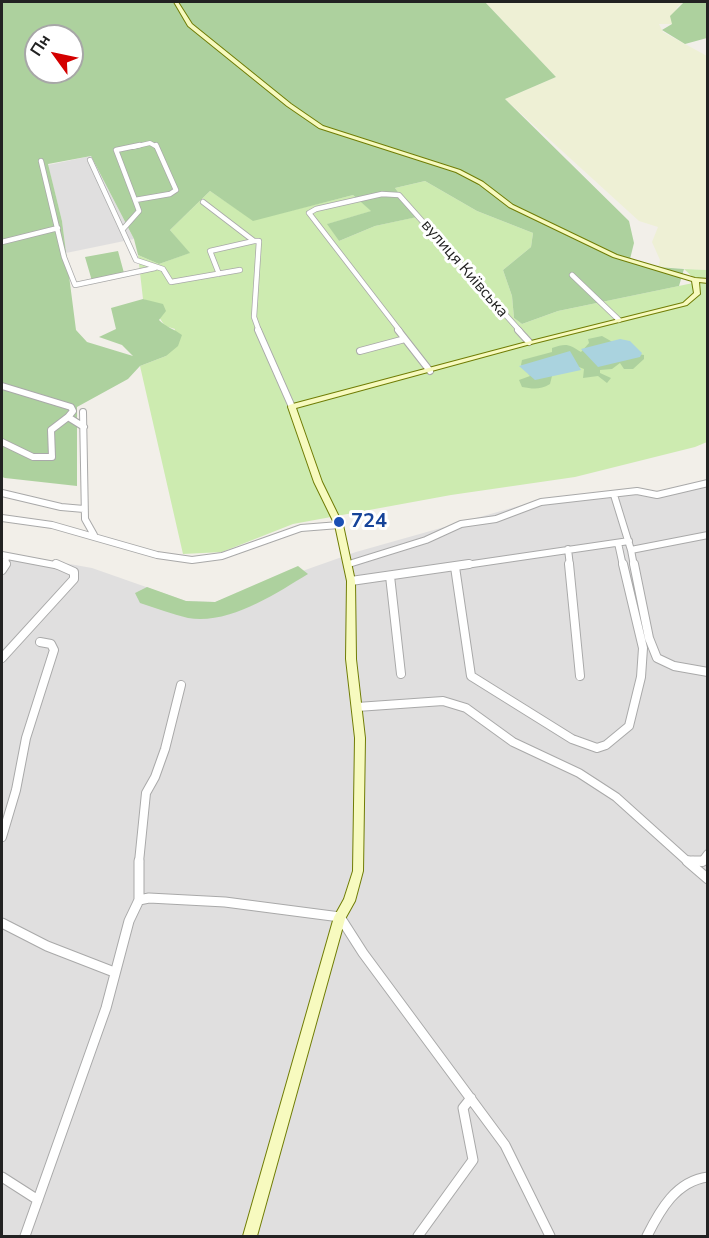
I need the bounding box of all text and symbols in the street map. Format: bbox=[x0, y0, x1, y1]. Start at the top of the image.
north arrow bbox=[24, 24, 84, 84]
text: Пн bbox=[25, 30, 56, 61]
street label: вулиця Київська bbox=[416, 216, 512, 322]
place label: 724 bbox=[351, 510, 387, 534]
marker: 724 bbox=[332, 515, 346, 529]

